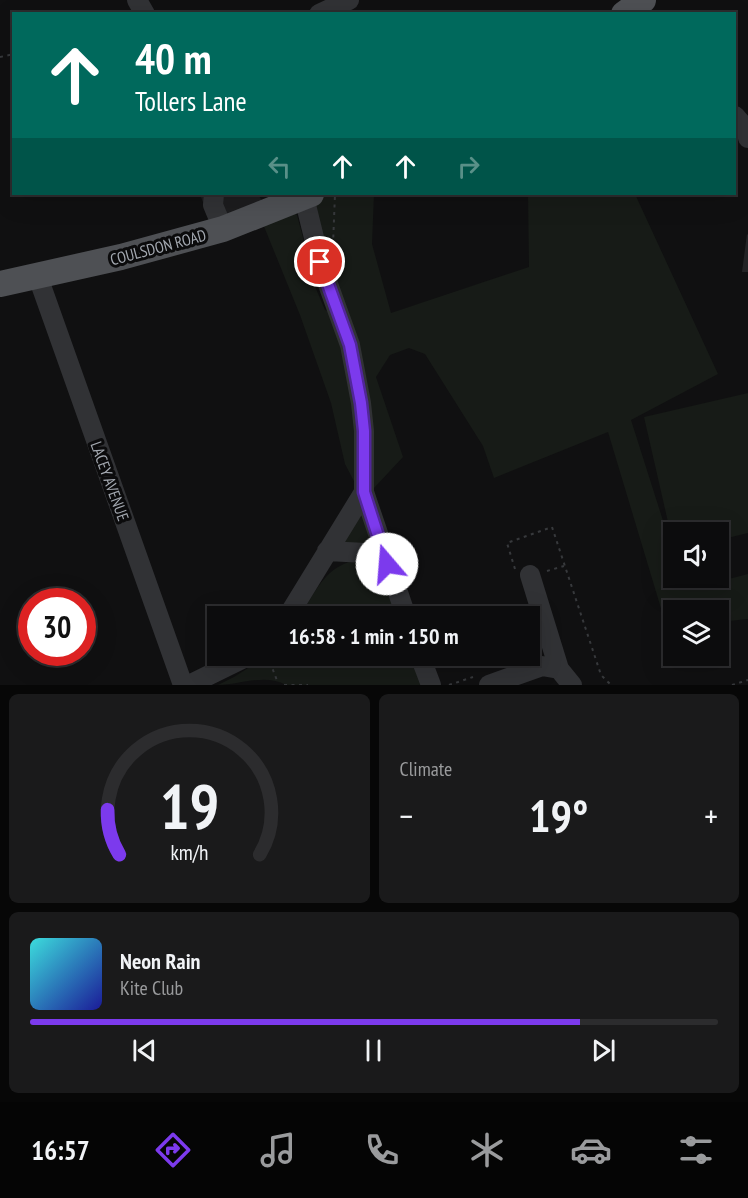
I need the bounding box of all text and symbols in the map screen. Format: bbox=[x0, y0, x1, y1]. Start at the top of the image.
text: 40 m bbox=[135, 31, 212, 86]
icon: ahead bbox=[36, 36, 114, 114]
text: Tollers Lane bbox=[135, 84, 247, 118]
icon: left bbox=[263, 150, 296, 183]
icon: ahead bbox=[326, 150, 359, 183]
icon: ahead bbox=[389, 150, 422, 183]
icon: right bbox=[452, 150, 485, 183]
street label: COULSDON ROAD bbox=[108, 225, 208, 269]
pin bbox=[294, 236, 345, 287]
icon: arrive bbox=[303, 245, 336, 278]
street label: LACEY AVENUE bbox=[86, 439, 134, 524]
map controls bbox=[663, 522, 729, 666]
button: sound bbox=[663, 522, 729, 588]
position arrow bbox=[355, 532, 419, 596]
speed limit sign: 30 bbox=[18, 588, 96, 666]
button: layers bbox=[663, 600, 729, 666]
text: 16:58 · 1 min · 150 m bbox=[288, 622, 459, 650]
text: Climate bbox=[400, 756, 452, 782]
text: 19 bbox=[159, 765, 219, 846]
text: 19° bbox=[529, 786, 588, 844]
text: − bbox=[400, 794, 413, 837]
text: + bbox=[704, 794, 718, 837]
text: km/h bbox=[170, 839, 208, 867]
text: Neon Rain bbox=[120, 947, 200, 975]
text: Kite Club bbox=[120, 975, 183, 1001]
icon: previous bbox=[128, 1034, 161, 1067]
icon: pause bbox=[357, 1034, 390, 1067]
icon: next bbox=[587, 1034, 620, 1067]
icon: directions bbox=[152, 1129, 194, 1171]
icon: music bbox=[257, 1129, 299, 1171]
icon: phone bbox=[361, 1129, 403, 1171]
icon: climate bbox=[466, 1129, 508, 1171]
icon: car bbox=[570, 1129, 612, 1171]
icon: filters bbox=[675, 1129, 717, 1171]
text: 16:57 bbox=[31, 1133, 90, 1167]

